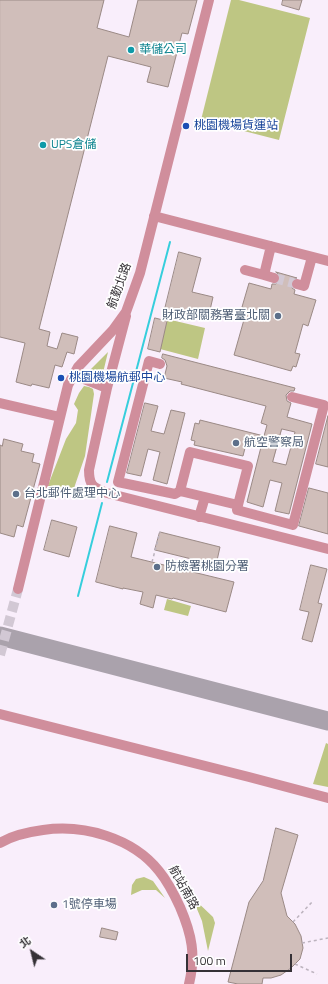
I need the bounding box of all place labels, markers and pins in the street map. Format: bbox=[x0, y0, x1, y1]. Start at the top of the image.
place label: 華儲公司 bbox=[139, 43, 187, 57]
marker: 華儲公司 bbox=[126, 45, 136, 55]
place label: 桃園機場貨運站 bbox=[194, 119, 278, 133]
marker: 桃園機場貨運站 bbox=[181, 121, 191, 131]
place label: UPS倉儲 bbox=[51, 138, 96, 152]
marker: UPS倉儲 bbox=[38, 140, 48, 150]
place label: 財政部關務署臺北關 bbox=[162, 309, 270, 323]
marker: 財政部關務署臺北關 bbox=[273, 311, 283, 321]
place label: 桃園機場航郵中心 bbox=[69, 371, 165, 385]
marker: 桃園機場航郵中心 bbox=[56, 373, 66, 383]
place label: 航空警察局 bbox=[244, 436, 304, 450]
marker: 航空警察局 bbox=[231, 438, 241, 448]
place label: 台北郵件處理中心 bbox=[24, 487, 120, 501]
marker: 台北郵件處理中心 bbox=[11, 489, 21, 499]
place label: 防檢署桃園分署 bbox=[165, 560, 249, 574]
marker: 防檢署桃園分署 bbox=[152, 562, 162, 572]
place label: 1號停車場 bbox=[62, 898, 117, 912]
marker: 1號停車場 bbox=[49, 900, 59, 910]

